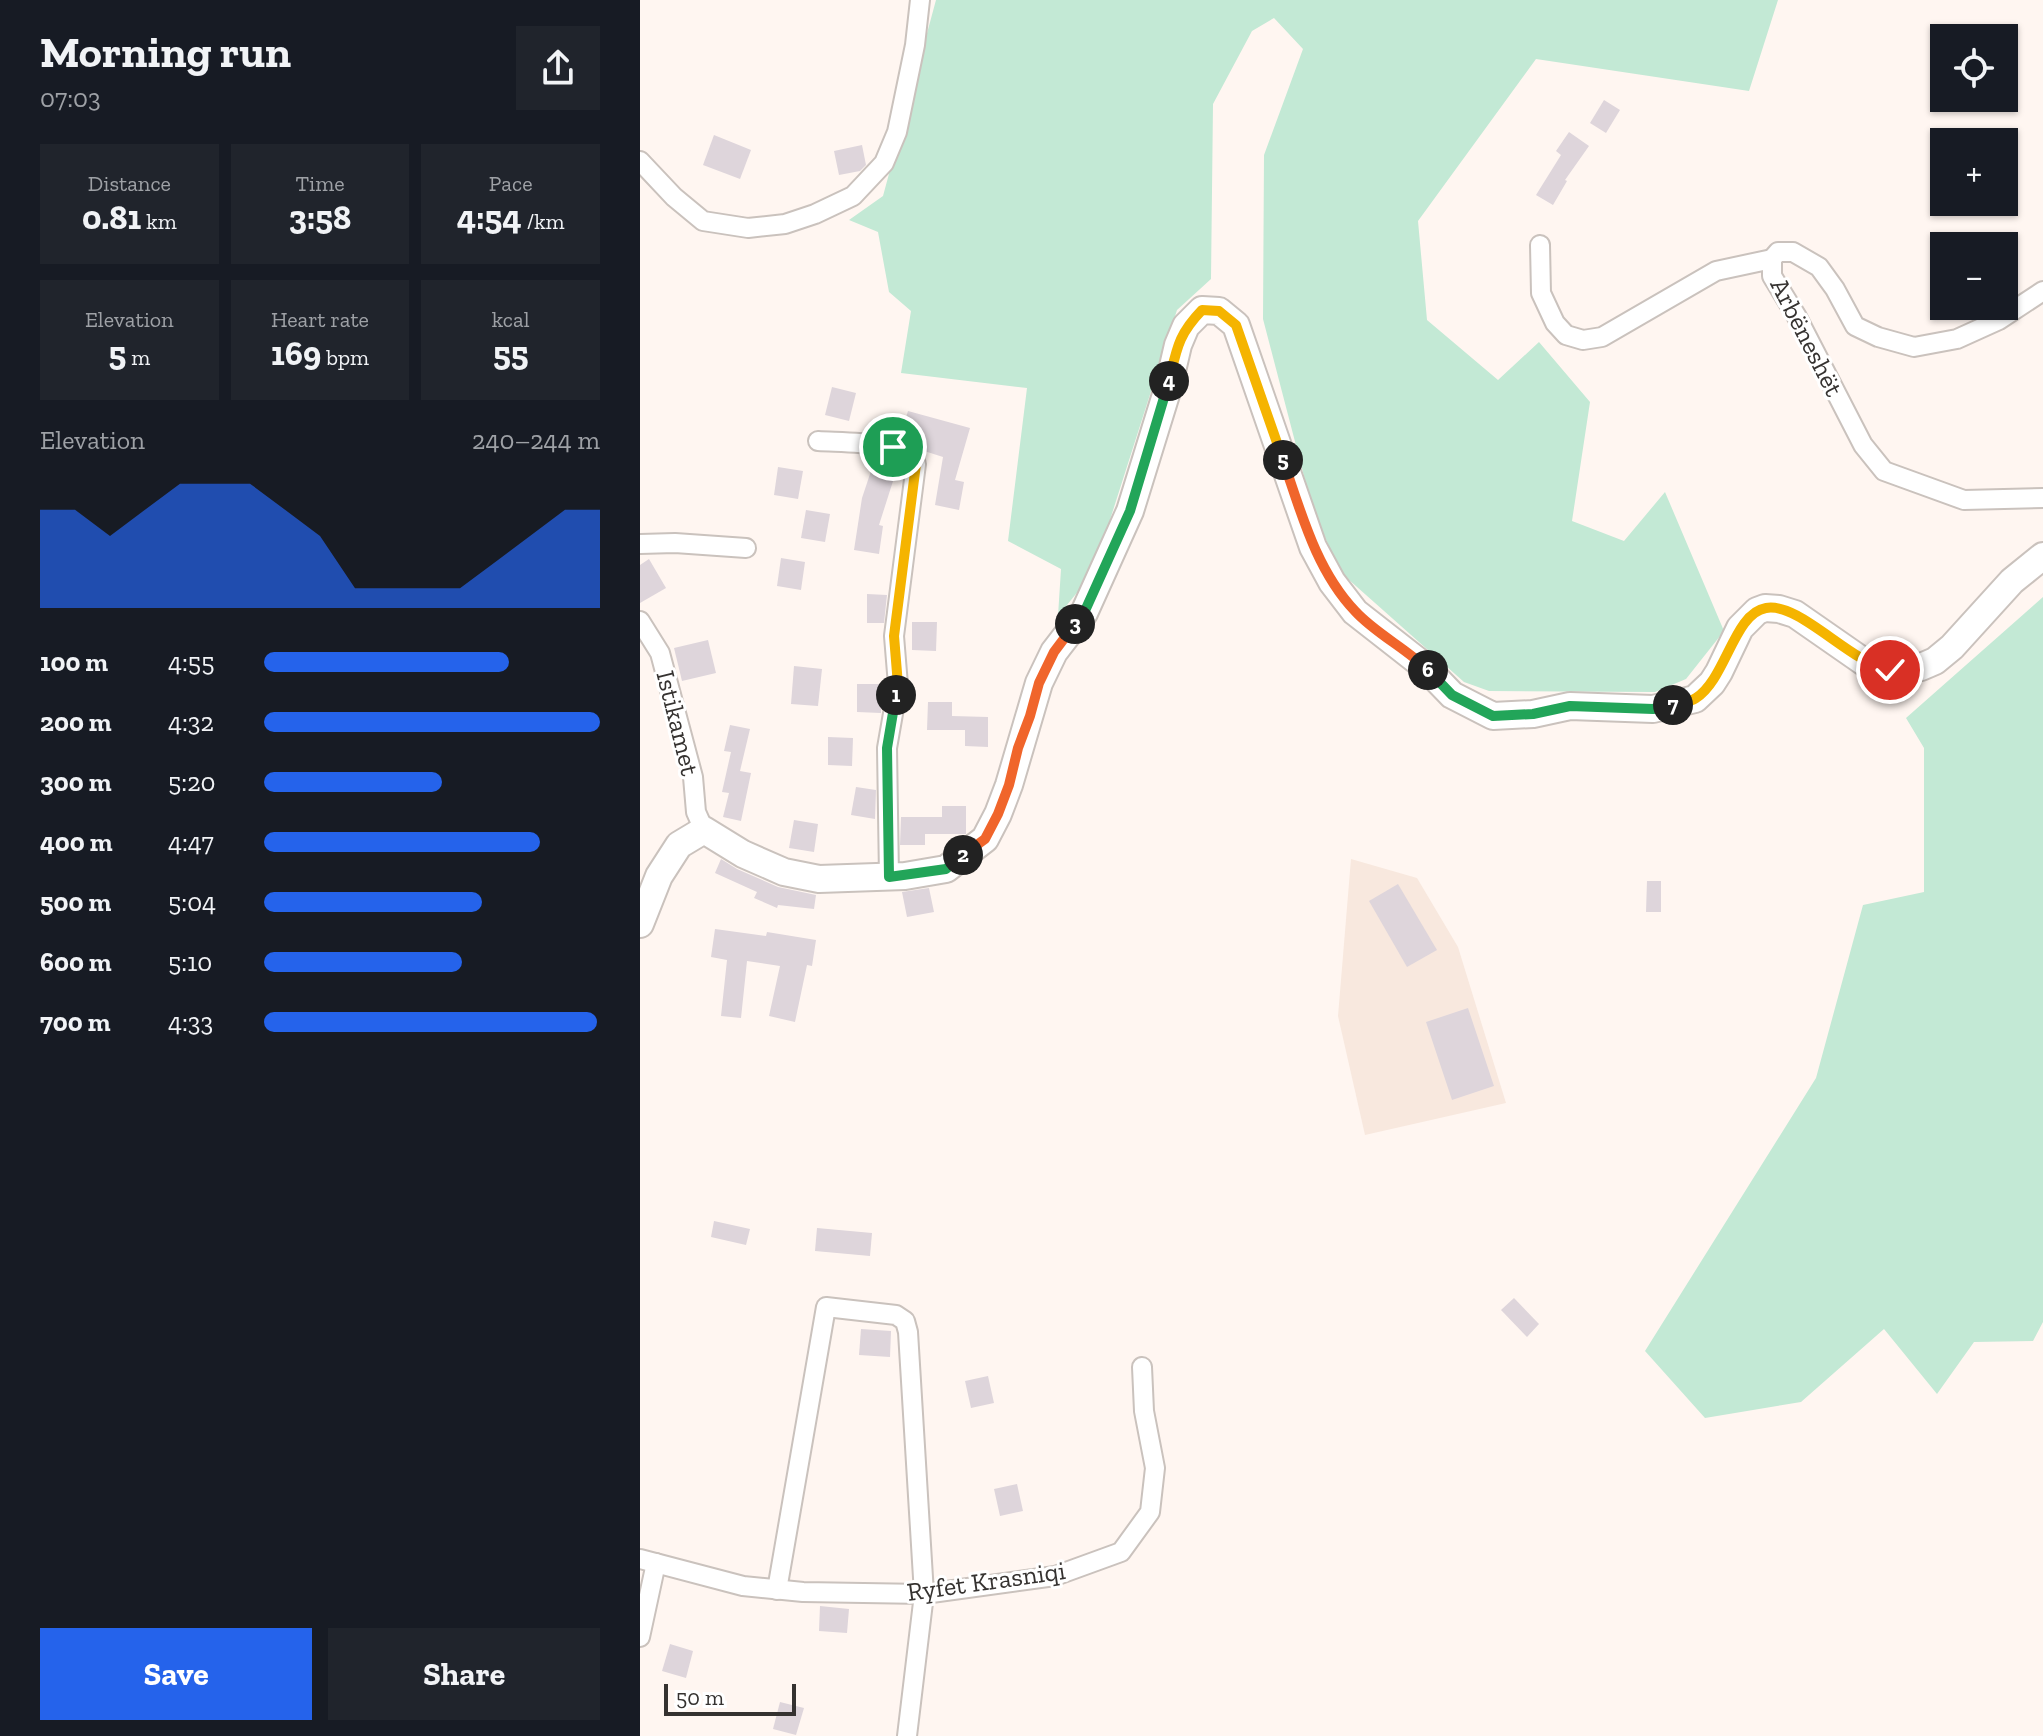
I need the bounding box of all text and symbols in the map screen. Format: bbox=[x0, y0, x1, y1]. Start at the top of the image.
map controls bbox=[1930, 24, 2018, 320]
button: locate bbox=[1930, 24, 2018, 112]
text: Morning run bbox=[40, 25, 291, 78]
button: share bbox=[516, 26, 600, 110]
text: 07:03 bbox=[40, 82, 101, 114]
button: + bbox=[1930, 128, 2018, 216]
text: Distance bbox=[88, 170, 171, 197]
text: Time bbox=[295, 170, 345, 197]
text: Pace bbox=[489, 170, 532, 197]
text: 0.81 bbox=[82, 197, 141, 238]
text: 3:58 bbox=[289, 197, 351, 238]
text: 4:54 bbox=[457, 197, 522, 238]
text: km bbox=[141, 208, 177, 235]
text: /km bbox=[522, 208, 565, 235]
button: − bbox=[1930, 232, 2018, 320]
street label: Arbëneshët bbox=[1764, 272, 1851, 402]
text: Elevation bbox=[85, 306, 174, 333]
text: Heart rate bbox=[271, 306, 369, 333]
text: kcal bbox=[492, 306, 530, 333]
text: 5 bbox=[108, 333, 126, 374]
text: 169 bbox=[271, 333, 321, 374]
text: 55 bbox=[493, 333, 528, 374]
text: m bbox=[126, 344, 150, 371]
text: bpm bbox=[321, 344, 369, 371]
pin: 4 bbox=[1149, 361, 1189, 401]
text: 4 bbox=[1163, 367, 1175, 394]
pin bbox=[859, 413, 927, 481]
text: Elevation bbox=[40, 424, 145, 456]
text: 240–244 m bbox=[472, 424, 600, 456]
icon: arrive bbox=[871, 425, 915, 469]
pin: 5 bbox=[1263, 440, 1303, 480]
text: 5 bbox=[1277, 446, 1289, 473]
pin: 3 bbox=[1055, 604, 1095, 644]
text: 3 bbox=[1069, 610, 1081, 637]
pin bbox=[1856, 636, 1924, 704]
text: 100 m bbox=[40, 646, 108, 678]
text: 4:55 bbox=[168, 646, 214, 678]
icon: check bbox=[1868, 648, 1912, 692]
pin: 6 bbox=[1408, 650, 1448, 690]
text: 6 bbox=[1422, 656, 1434, 683]
street label: Istikamet bbox=[650, 667, 707, 779]
pin: 1 bbox=[876, 675, 916, 715]
text: 1 bbox=[892, 681, 900, 708]
pin: 7 bbox=[1653, 685, 1693, 725]
text: 7 bbox=[1668, 691, 1678, 718]
text: 200 m bbox=[40, 706, 112, 738]
text: 4:32 bbox=[168, 706, 214, 738]
text: 300 m bbox=[40, 766, 111, 798]
text: 5:20 bbox=[168, 766, 216, 798]
text: 400 m bbox=[40, 826, 112, 858]
text: 4:47 bbox=[168, 826, 214, 858]
pin: 2 bbox=[943, 835, 983, 875]
text: 2 bbox=[957, 841, 969, 868]
text: 500 m bbox=[40, 886, 111, 918]
text: 5:04 bbox=[168, 886, 216, 918]
text: 600 m bbox=[40, 946, 112, 978]
text: 5:10 bbox=[168, 946, 212, 978]
text: 700 m bbox=[40, 1006, 110, 1038]
text: 4:33 bbox=[168, 1006, 213, 1038]
street label: Ryfet Krasniqi bbox=[905, 1554, 1067, 1608]
button: Save bbox=[40, 1628, 312, 1720]
button: Share bbox=[328, 1628, 600, 1720]
scale bar bbox=[664, 1680, 796, 1716]
text: 50 m bbox=[676, 1684, 724, 1711]

